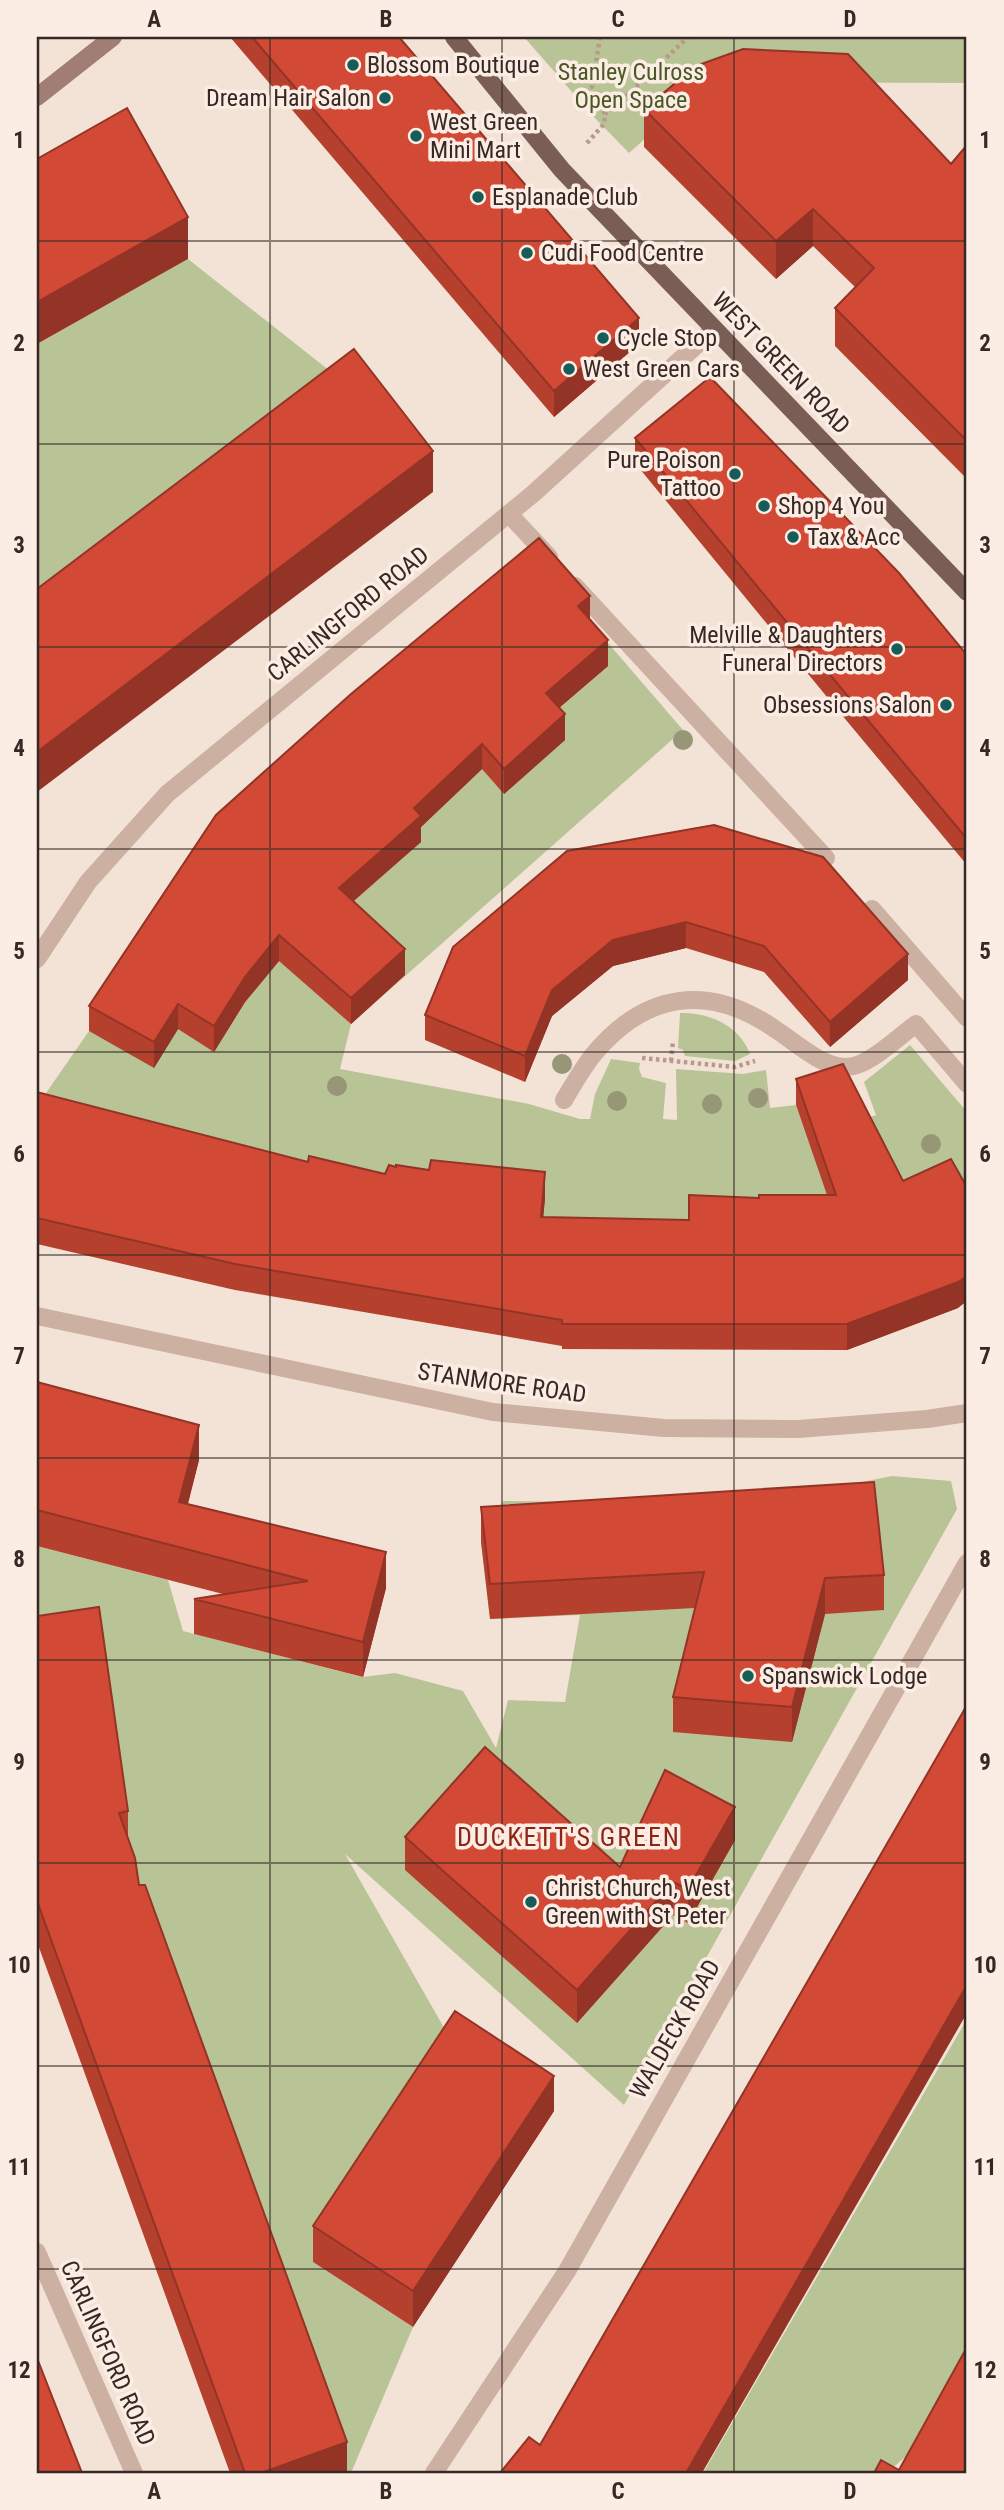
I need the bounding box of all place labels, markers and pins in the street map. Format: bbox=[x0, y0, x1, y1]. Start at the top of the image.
place label: Blossom Boutique bbox=[367, 51, 539, 79]
marker: Blossom Boutique bbox=[345, 57, 361, 73]
place label: Dream Hair Salon bbox=[206, 84, 371, 112]
marker: Dream Hair Salon bbox=[377, 90, 393, 106]
place label: West Green Mini Mart bbox=[430, 108, 538, 164]
marker: West Green Mini Mart bbox=[408, 128, 424, 144]
place label: Esplanade Club bbox=[492, 183, 638, 211]
marker: Esplanade Club bbox=[470, 189, 486, 205]
place label: Cudi Food Centre bbox=[541, 239, 704, 267]
marker: Cudi Food Centre bbox=[519, 245, 535, 261]
place label: Cycle Stop bbox=[617, 324, 717, 352]
marker: Cycle Stop bbox=[595, 330, 611, 346]
place label: West Green Cars bbox=[583, 355, 740, 383]
marker: West Green Cars bbox=[561, 361, 577, 377]
place label: Pure Poison Tattoo bbox=[607, 446, 721, 502]
marker: Pure Poison Tattoo bbox=[727, 466, 743, 482]
place label: Shop 4 You bbox=[778, 492, 884, 520]
marker: Shop 4 You bbox=[756, 498, 772, 514]
place label: Tax & Acc bbox=[807, 523, 900, 551]
marker: Tax & Acc bbox=[785, 529, 801, 545]
place label: Melville & Daughters Funeral Directors bbox=[689, 621, 883, 677]
marker: Melville & Daughters Funeral Directors bbox=[889, 641, 905, 657]
place label: Obsessions Salon bbox=[763, 691, 932, 719]
marker: Obsessions Salon bbox=[938, 697, 954, 713]
place label: Spanswick Lodge bbox=[762, 1662, 927, 1690]
marker: Spanswick Lodge bbox=[740, 1668, 756, 1684]
place label: Christ Church, West Green with St Peter bbox=[545, 1874, 731, 1930]
marker: Christ Church, West Green with St Peter bbox=[523, 1894, 539, 1910]

